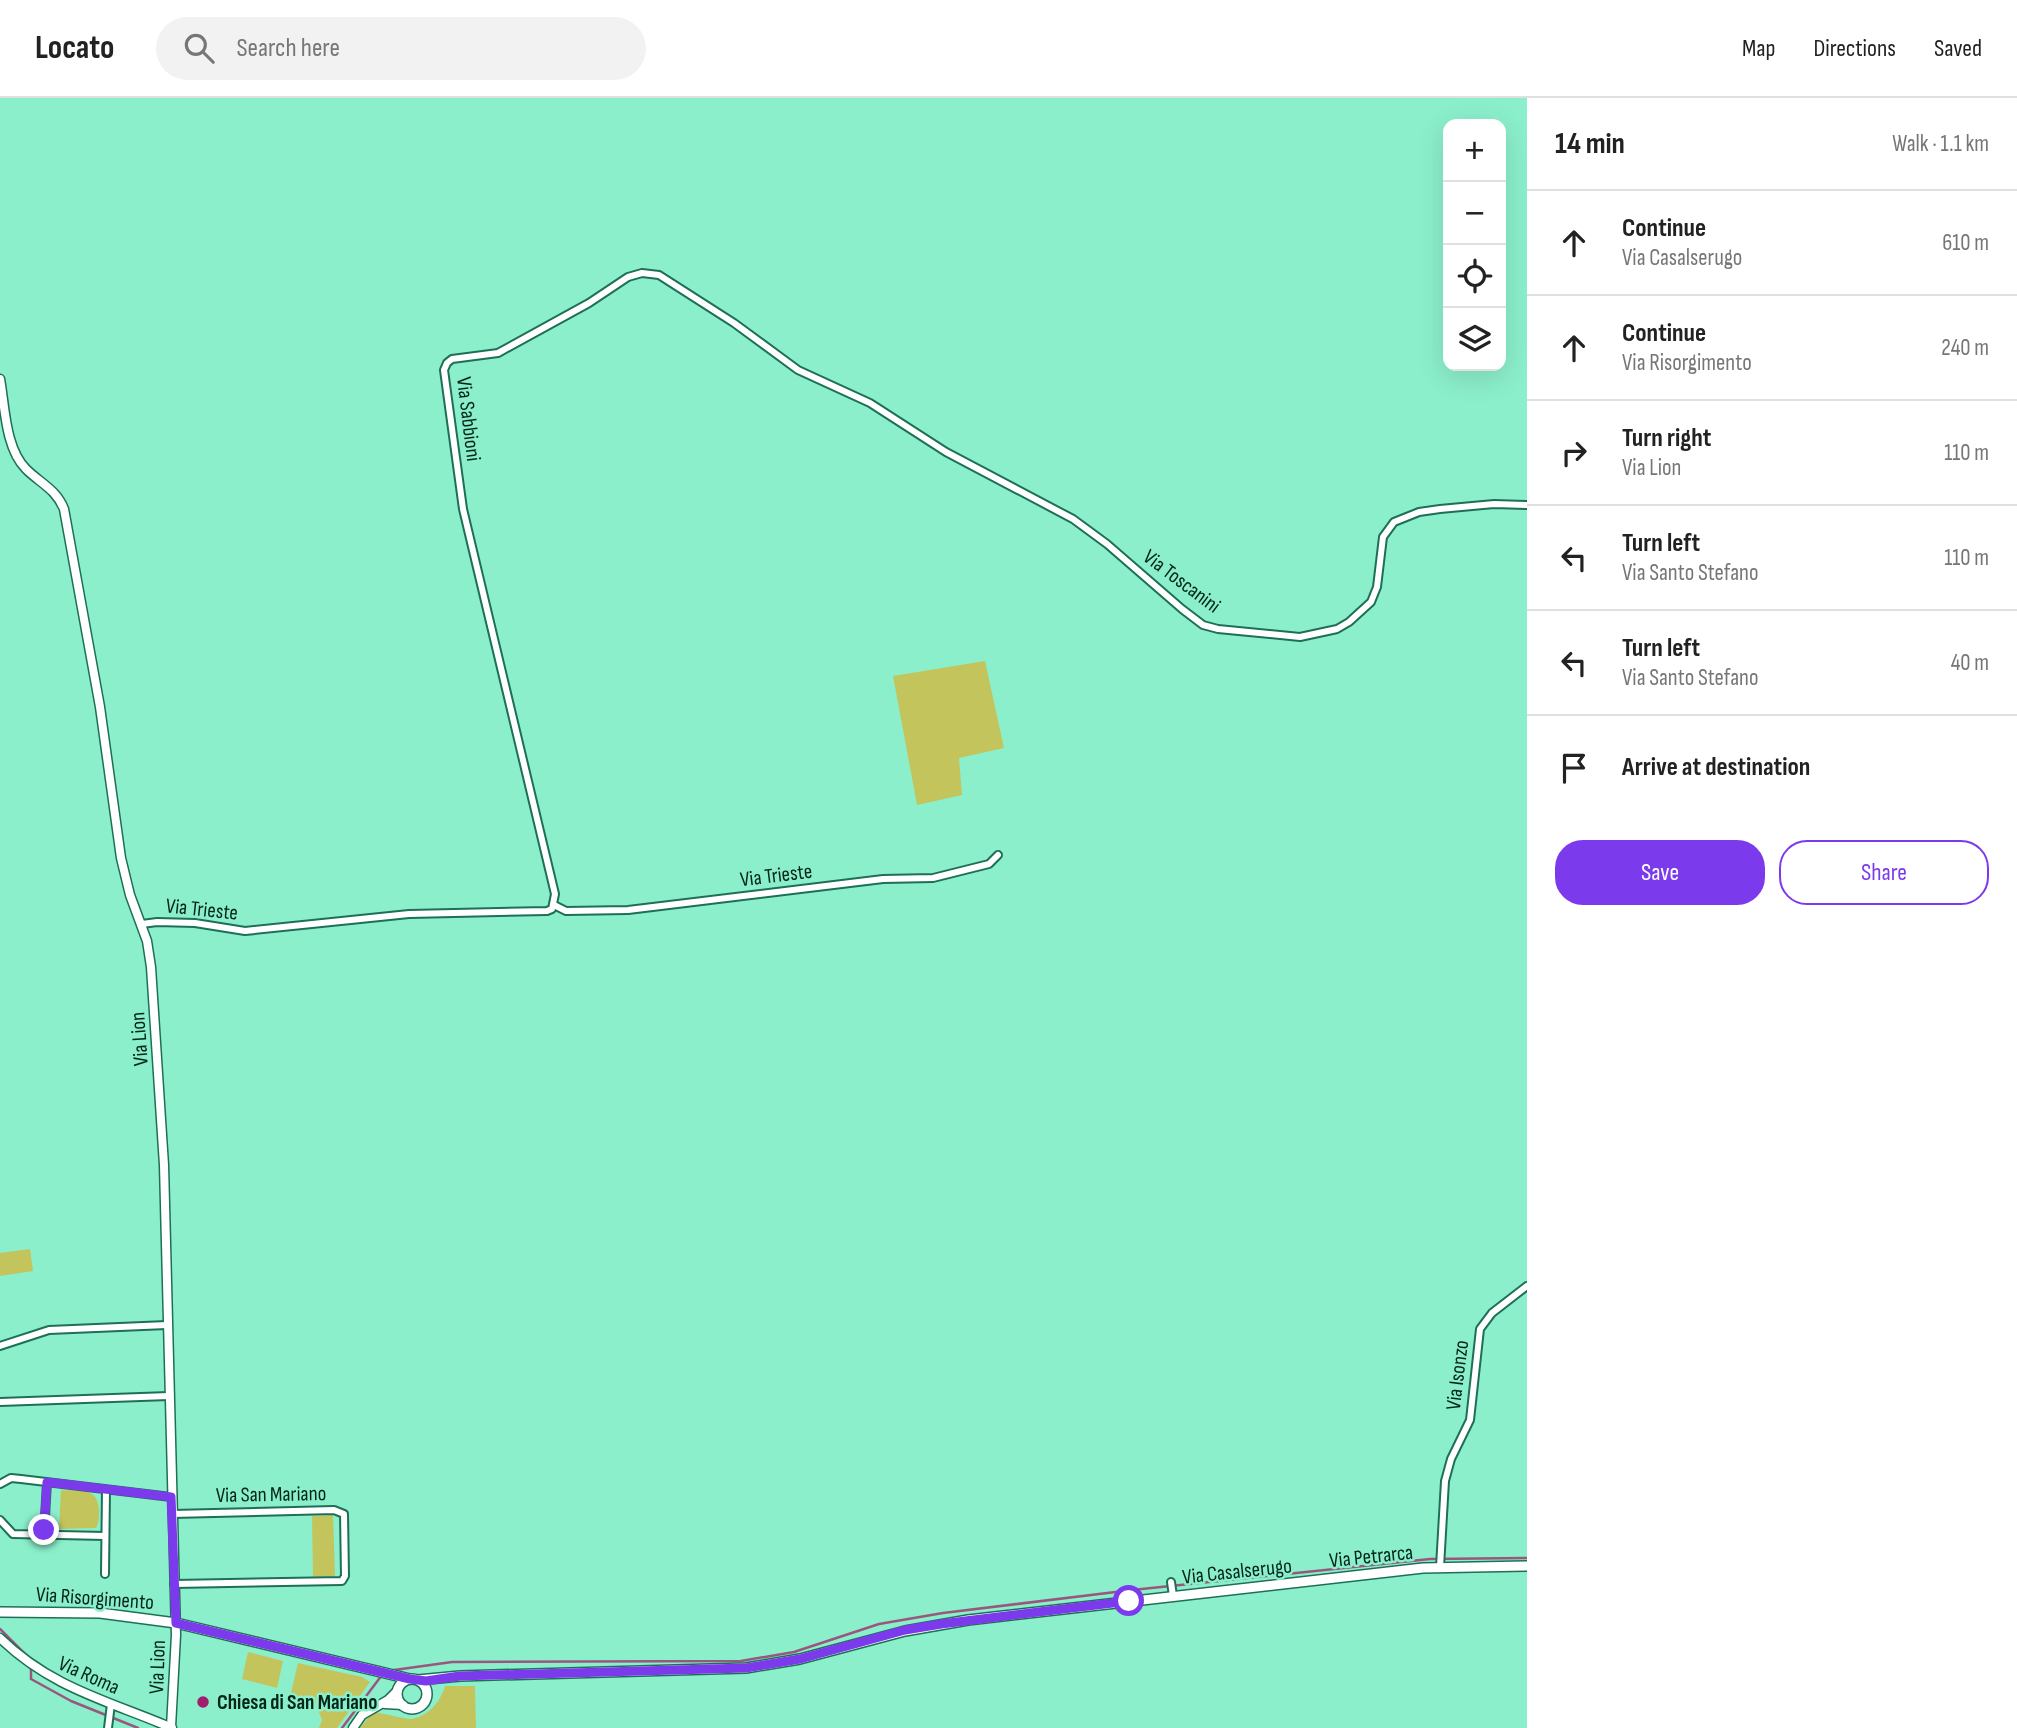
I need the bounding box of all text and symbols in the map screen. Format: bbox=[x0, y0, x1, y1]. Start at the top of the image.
search box bbox=[156, 17, 646, 80]
text: Locato bbox=[35, 28, 114, 68]
icon: search bbox=[180, 29, 218, 67]
text: Search here bbox=[236, 33, 340, 64]
text: Map bbox=[1742, 34, 1775, 63]
text: Directions bbox=[1813, 34, 1896, 63]
text: Saved bbox=[1934, 34, 1982, 63]
map controls bbox=[1443, 119, 1506, 371]
button: + bbox=[1443, 119, 1506, 182]
text: 14 min bbox=[1555, 126, 1625, 162]
text: Walk · 1.1 km bbox=[1892, 130, 1989, 158]
button: − bbox=[1443, 182, 1506, 245]
text: Continue bbox=[1622, 213, 1706, 244]
icon: ahead bbox=[1555, 224, 1593, 262]
text: 610 m bbox=[1942, 229, 1989, 257]
text: Via Casalserugo bbox=[1622, 244, 1742, 272]
button: locate bbox=[1443, 245, 1506, 308]
button: layers bbox=[1443, 308, 1506, 371]
text: Continue bbox=[1622, 318, 1706, 349]
icon: ahead bbox=[1555, 329, 1593, 367]
text: 240 m bbox=[1941, 334, 1989, 362]
text: Via Risorgimento bbox=[1622, 349, 1752, 377]
street label: Via Sabbioni bbox=[451, 375, 486, 463]
text: Turn right bbox=[1622, 423, 1711, 454]
icon: right bbox=[1555, 434, 1593, 472]
text: 110 m bbox=[1944, 439, 1989, 467]
text: Via Lion bbox=[1622, 454, 1681, 482]
text: Turn left bbox=[1622, 528, 1700, 559]
icon: left bbox=[1555, 539, 1593, 577]
street label: Via Toscanini bbox=[1138, 544, 1225, 619]
text: 110 m bbox=[1944, 544, 1989, 572]
text: Via Santo Stefano bbox=[1622, 559, 1758, 587]
text: Turn left bbox=[1622, 633, 1700, 664]
icon: left bbox=[1555, 644, 1593, 682]
text: 40 m bbox=[1951, 649, 1989, 677]
text: Via Santo Stefano bbox=[1622, 664, 1758, 692]
icon: arrive bbox=[1555, 749, 1593, 787]
text: Arrive at destination bbox=[1622, 752, 1810, 783]
button: Save bbox=[1555, 840, 1765, 905]
button: Share bbox=[1779, 840, 1989, 905]
street label: Via Trieste bbox=[739, 859, 813, 892]
street label: Via Trieste bbox=[165, 893, 239, 926]
street label: Via Lion bbox=[125, 1011, 154, 1067]
street label: Via Isonzo bbox=[1441, 1339, 1474, 1411]
street label: Via San Mariano bbox=[216, 1481, 326, 1508]
route end bbox=[28, 1514, 59, 1545]
street label: Via Petrarca bbox=[1328, 1540, 1414, 1573]
street label: Via Casalserugo bbox=[1181, 1553, 1293, 1590]
street label: Via Risorgimento bbox=[35, 1582, 155, 1615]
route start bbox=[1113, 1585, 1144, 1616]
street label: Via Lion bbox=[144, 1640, 171, 1695]
street label: Via Roma bbox=[54, 1651, 123, 1700]
place label: Chiesa di San Mariano bbox=[217, 1690, 377, 1715]
marker: Chiesa di San Mariano bbox=[195, 1694, 211, 1710]

